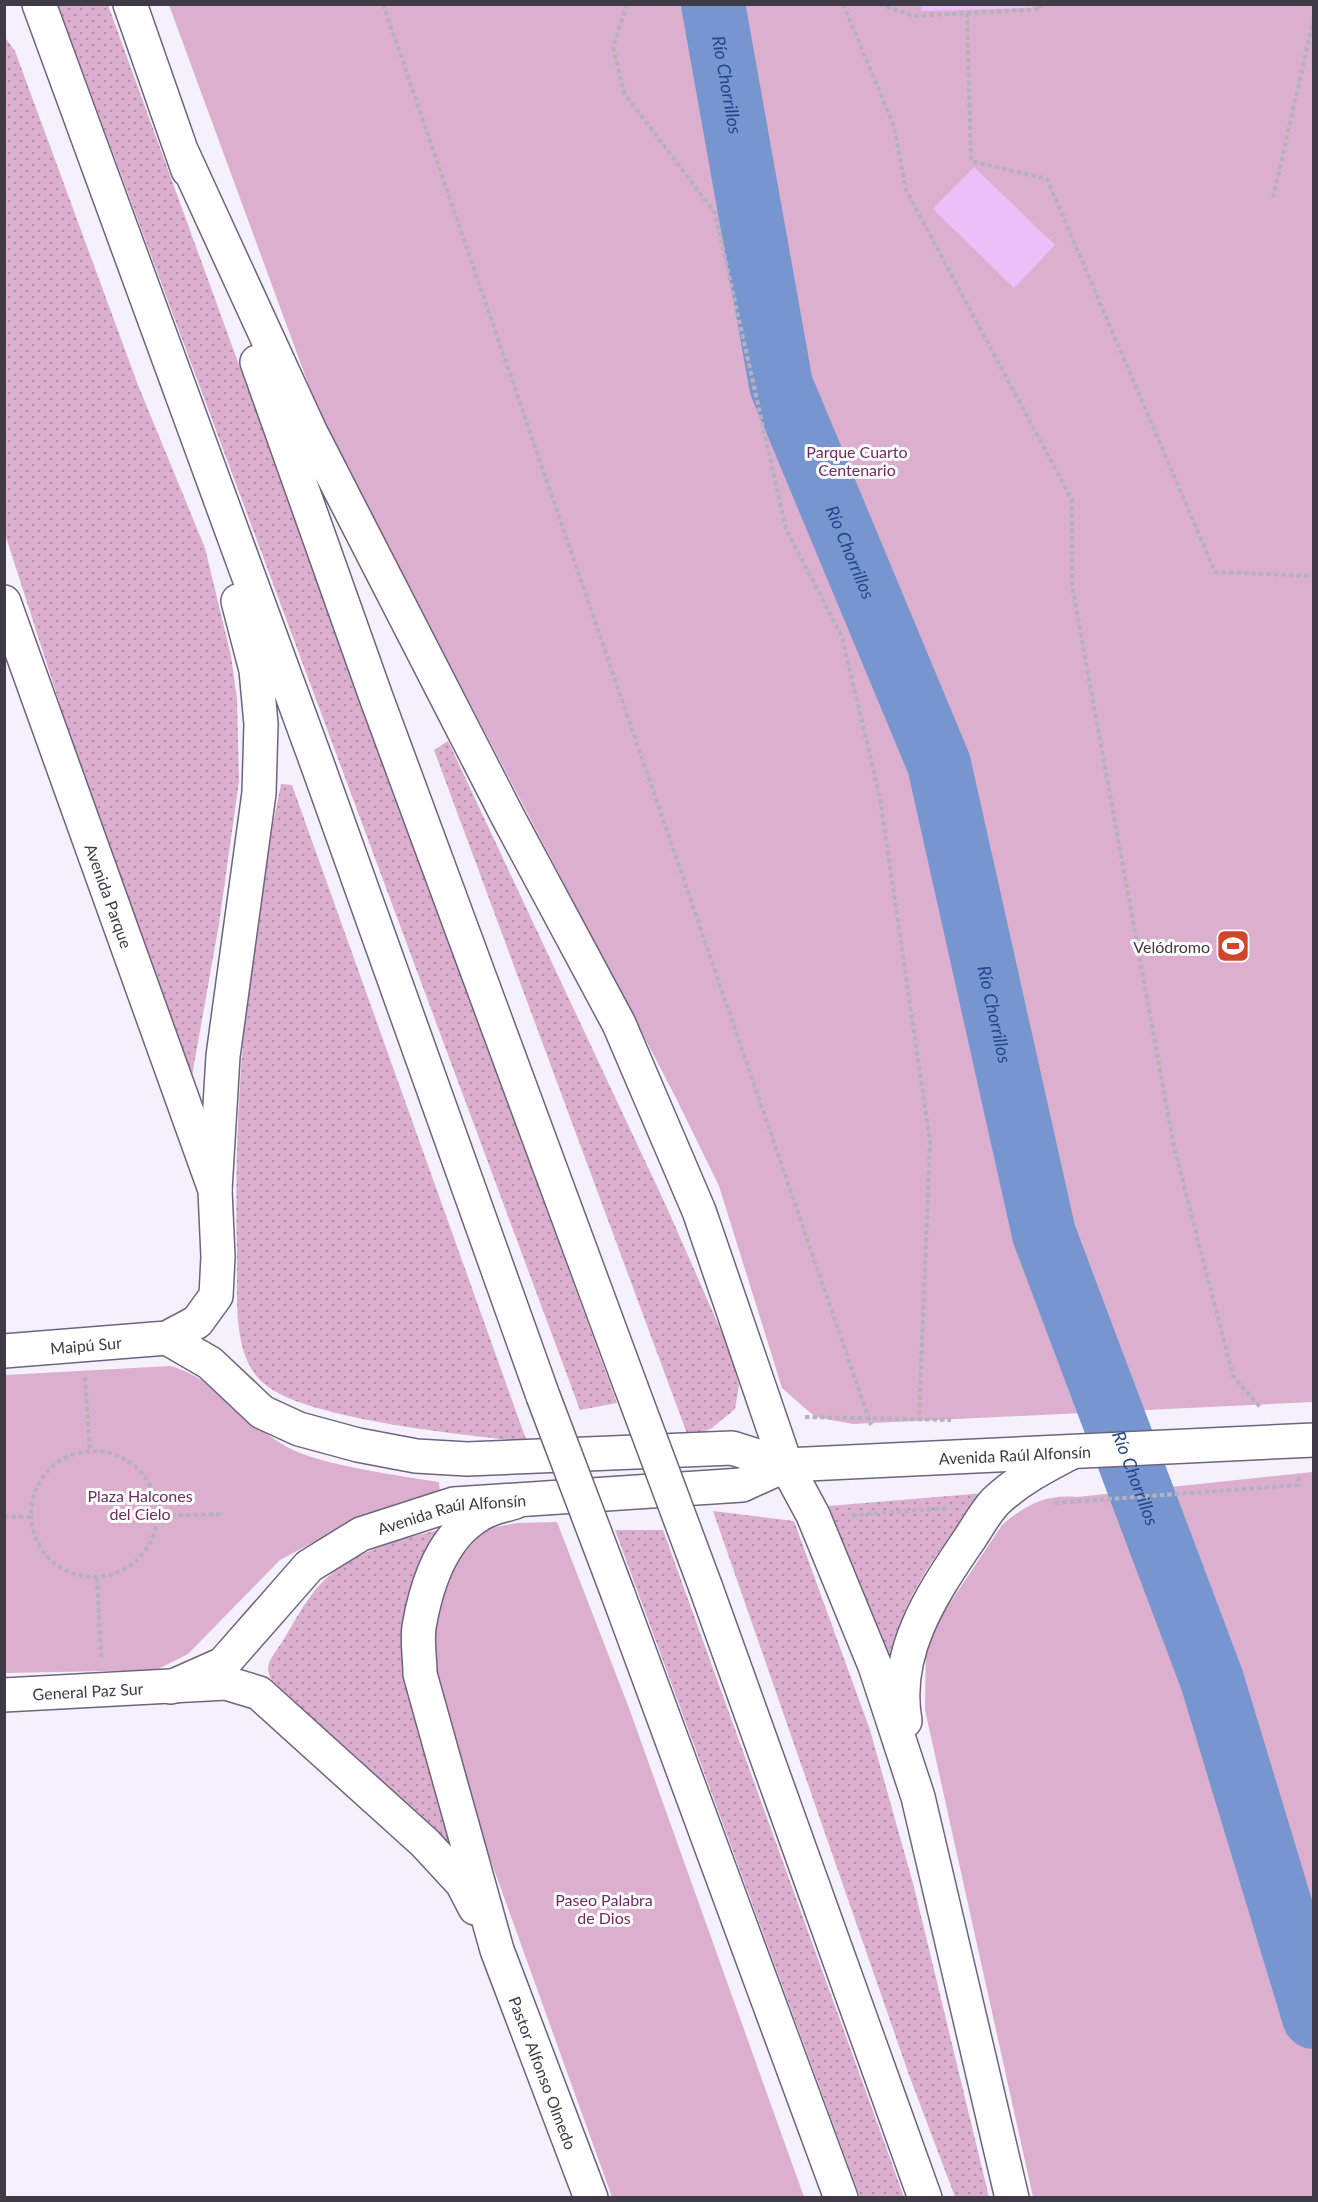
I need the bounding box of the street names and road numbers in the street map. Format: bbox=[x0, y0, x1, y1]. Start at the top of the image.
street label: Avenida Parque bbox=[82, 841, 137, 950]
street label: Maipú Sur bbox=[49, 1332, 123, 1358]
street label: Avenida Raúl Alfonsín bbox=[938, 1441, 1091, 1467]
street label: Avenida Raúl Alfonsín bbox=[375, 1490, 527, 1538]
street label: General Paz Sur bbox=[32, 1678, 144, 1703]
street label: Pastor Alfonso Olmedo bbox=[506, 1993, 581, 2152]

